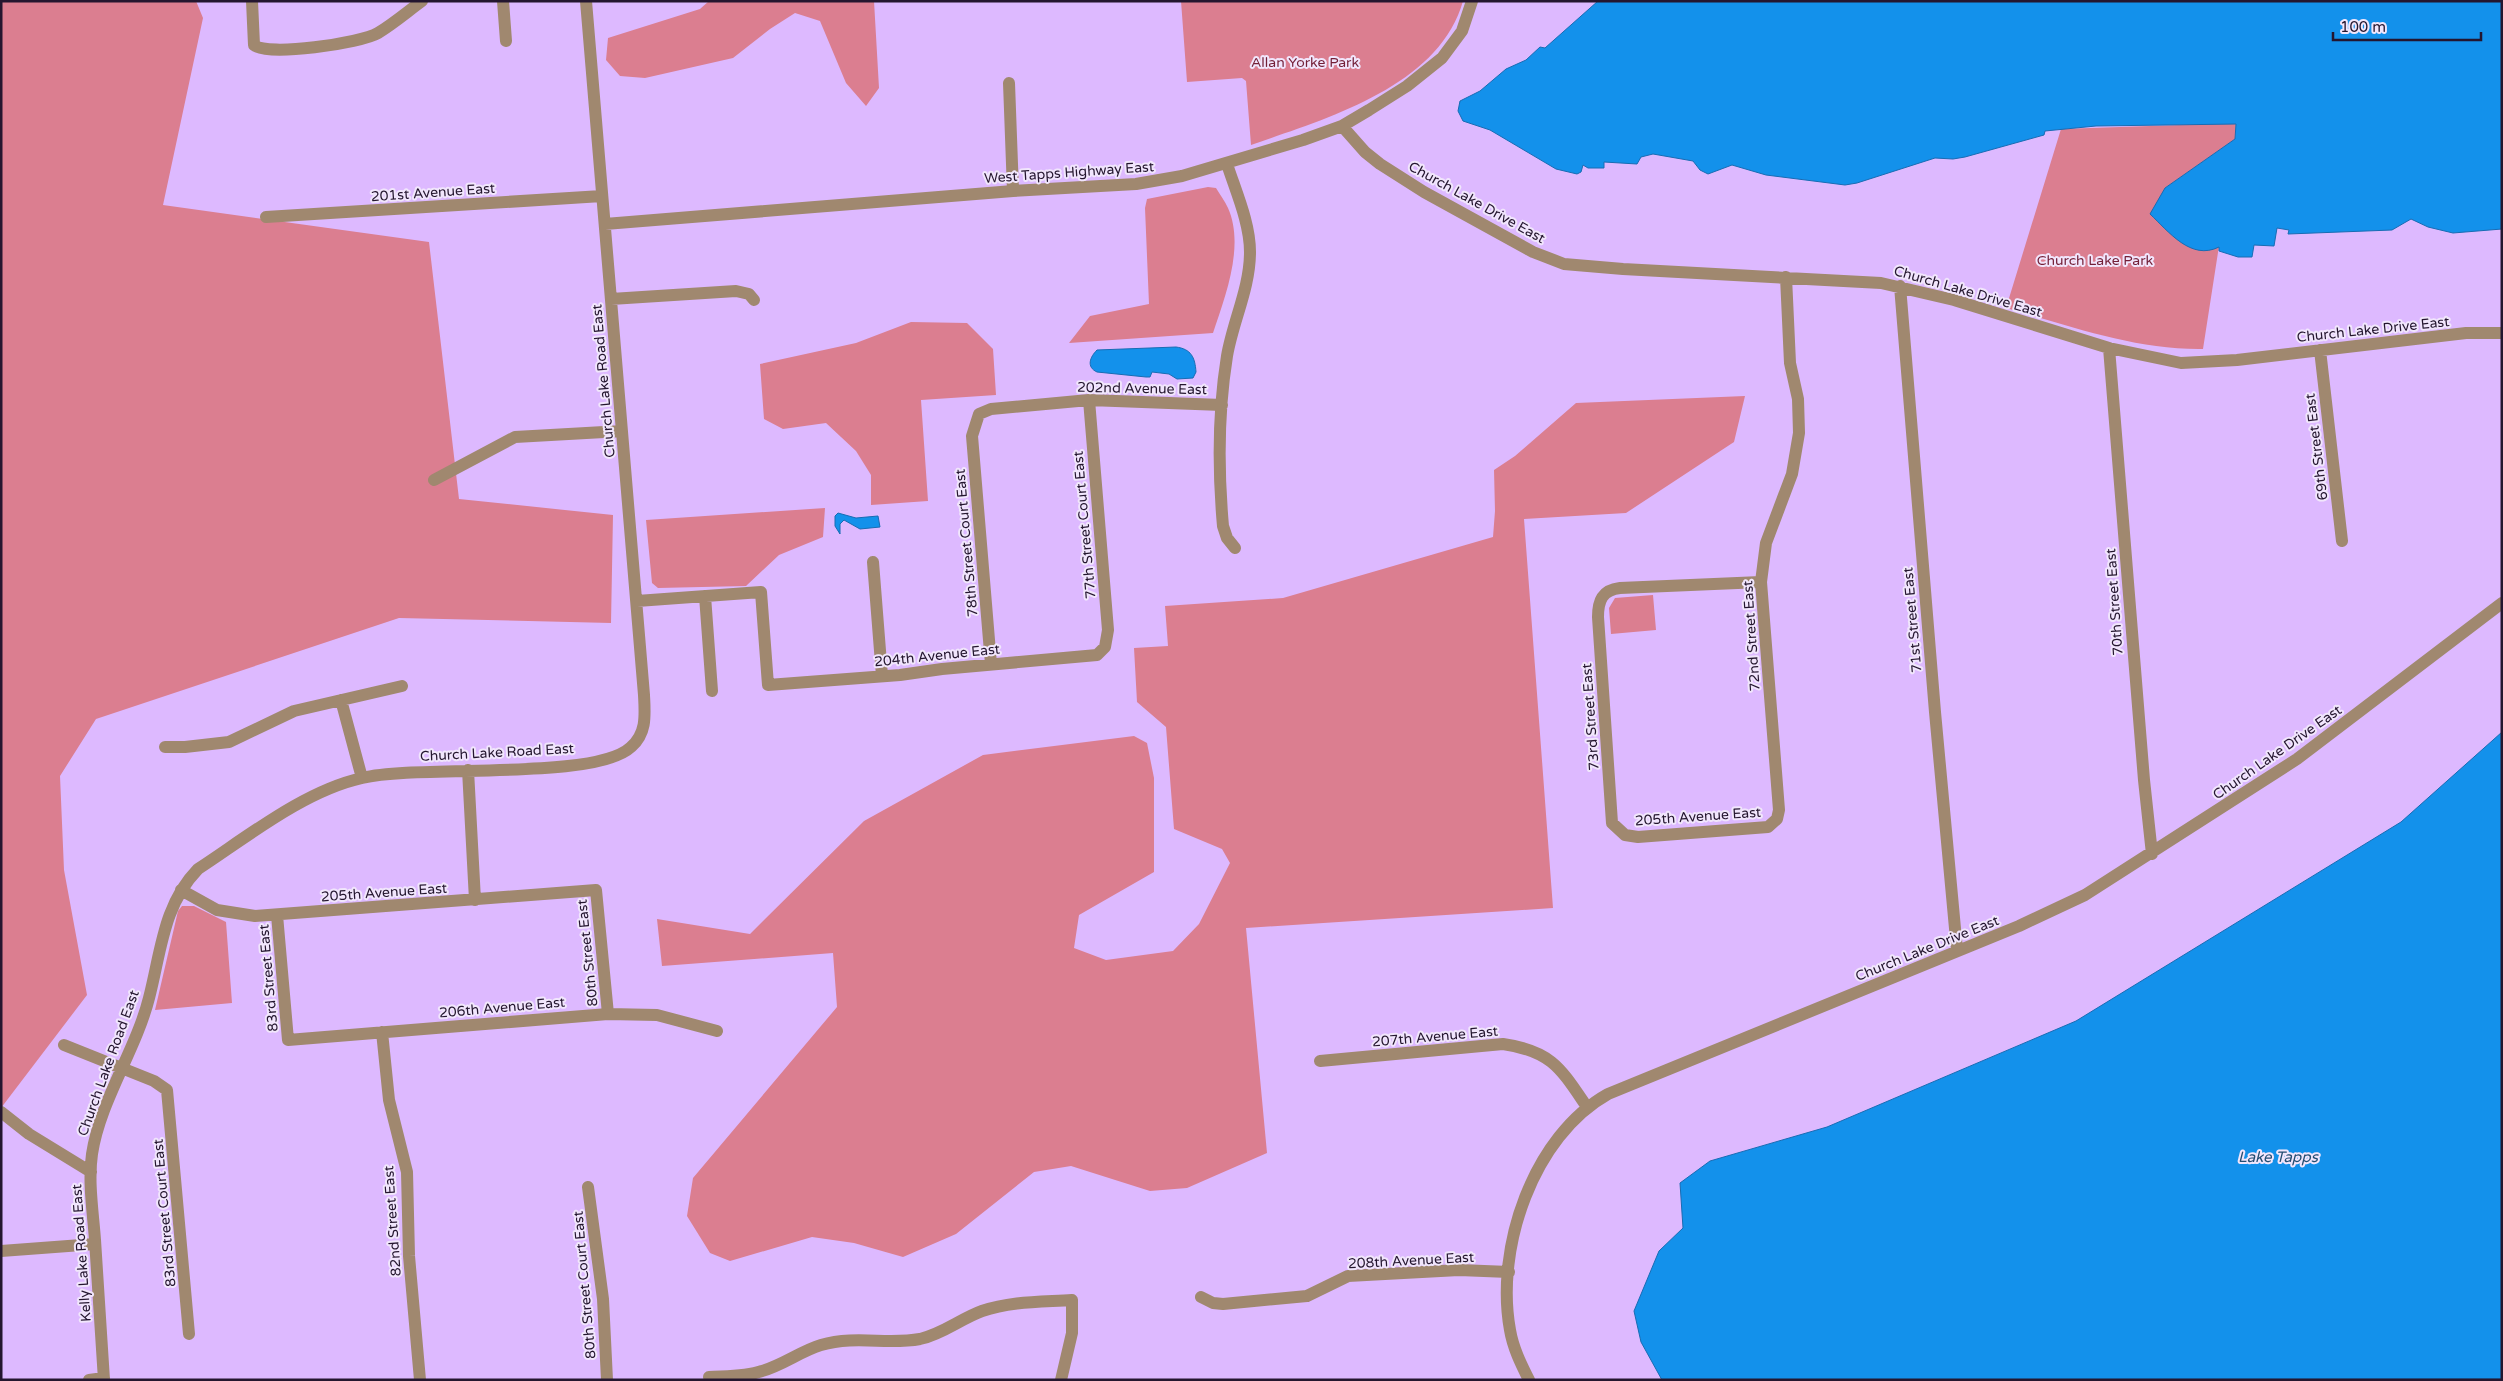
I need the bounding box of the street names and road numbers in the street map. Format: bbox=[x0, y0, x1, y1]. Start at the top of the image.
street label: West Tapps Highway East bbox=[984, 158, 1155, 187]
street label: Church Lake Drive East bbox=[1406, 158, 1549, 247]
street label: 201st Avenue East bbox=[370, 180, 496, 205]
street label: Church Lake Drive East bbox=[1892, 262, 2045, 321]
street label: Church Lake Road East bbox=[588, 303, 619, 458]
street label: Church Lake Drive East bbox=[2296, 313, 2451, 346]
street label: 202nd Avenue East bbox=[1077, 379, 1208, 398]
street label: 69th Street East bbox=[2301, 392, 2331, 501]
street label: 77th Street Court East bbox=[1070, 450, 1099, 600]
street label: 78th Street Court East bbox=[952, 468, 981, 618]
street label: 70th Street East bbox=[2102, 547, 2127, 656]
street label: 71st Street East bbox=[1899, 566, 1926, 673]
street label: 72nd Street East bbox=[1739, 579, 1764, 692]
street label: 204th Avenue East bbox=[873, 640, 1001, 671]
street label: 73rd Street East bbox=[1578, 662, 1603, 771]
street label: Church Lake Drive East bbox=[2210, 701, 2346, 803]
street label: Church Lake Road East bbox=[420, 740, 575, 765]
street label: 205th Avenue East bbox=[1634, 804, 1762, 829]
street label: 205th Avenue East bbox=[320, 880, 448, 905]
street label: 80th Street East bbox=[573, 898, 602, 1007]
street label: Church Lake Drive East bbox=[1853, 912, 2002, 985]
street label: 83rd Street East bbox=[255, 923, 282, 1032]
street label: Church Lake Road East bbox=[74, 987, 143, 1138]
street label: 206th Avenue East bbox=[438, 993, 566, 1021]
street label: 207th Avenue East bbox=[1371, 1022, 1499, 1050]
street label: 83rd Street Court East bbox=[150, 1138, 179, 1288]
street label: 82nd Street East bbox=[380, 1164, 405, 1277]
street label: Kelly Lake Road East bbox=[68, 1183, 95, 1322]
street label: 80th Street Court East bbox=[570, 1210, 599, 1360]
street label: 208th Avenue East bbox=[1347, 1249, 1475, 1272]

